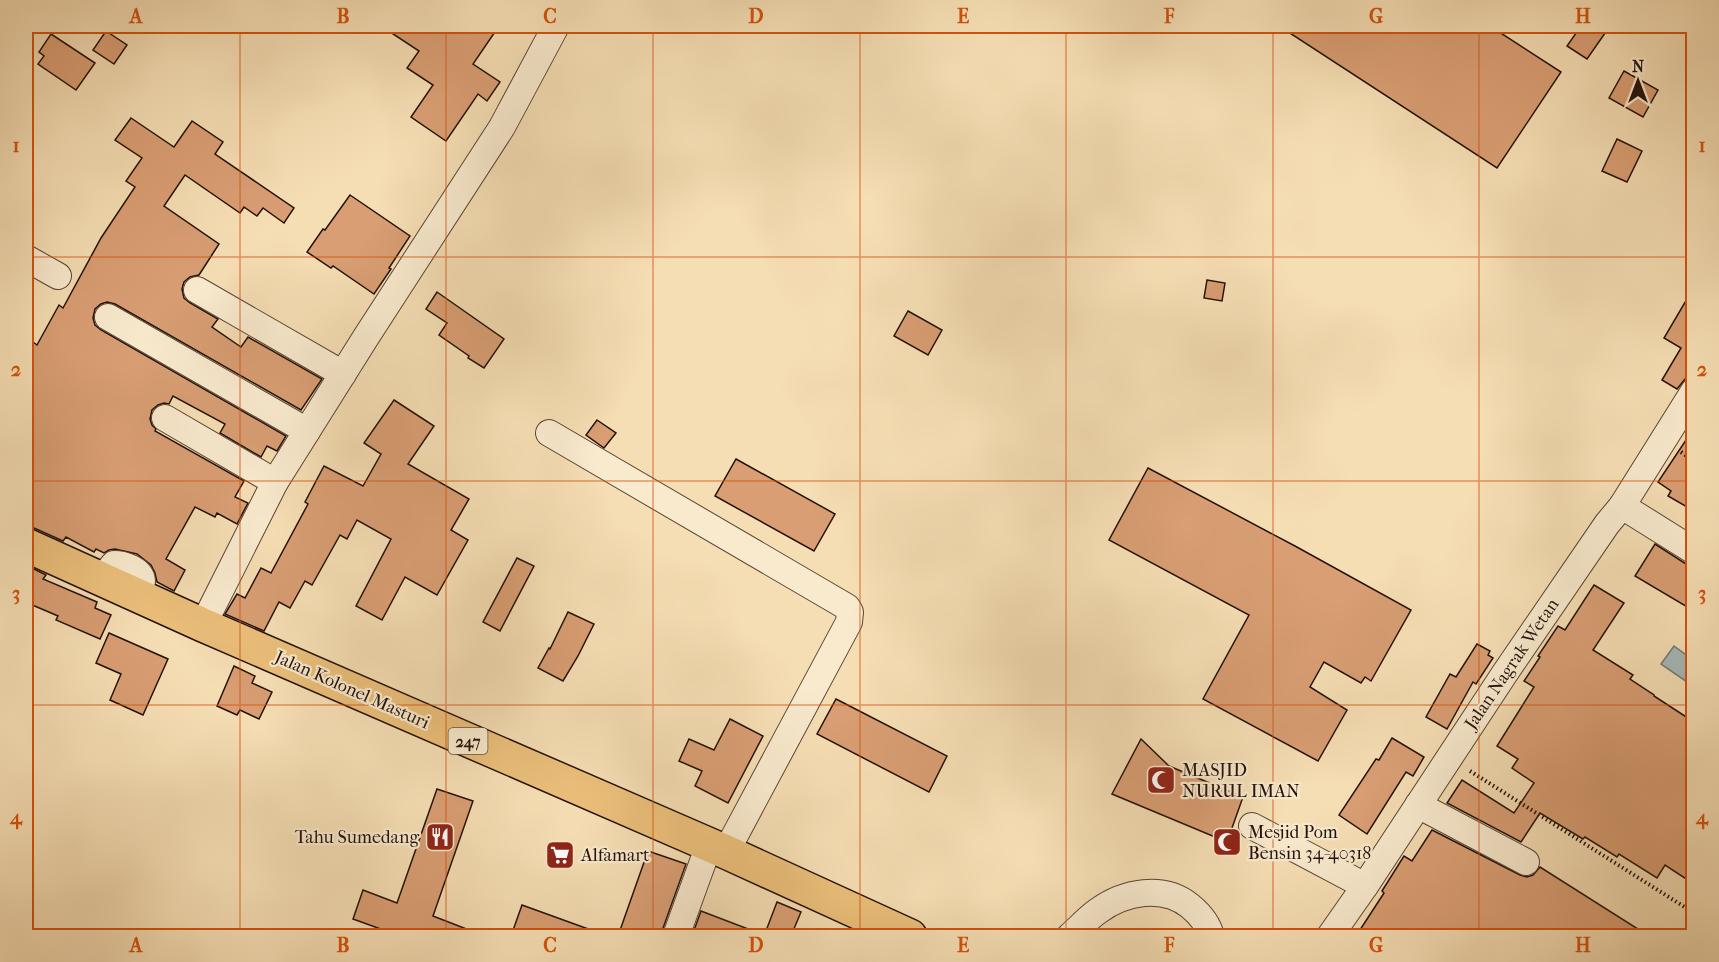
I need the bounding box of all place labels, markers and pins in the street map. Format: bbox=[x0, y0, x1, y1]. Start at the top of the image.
place label: MASJID NURUL IMAN bbox=[1182, 760, 1300, 802]
mosque icon: MASJID NURUL IMAN bbox=[1145, 764, 1177, 796]
restaurant icon: Tahu Sumedang bbox=[424, 821, 456, 853]
place label: Mesjid Pom Bensin 34-40318 bbox=[1248, 822, 1371, 864]
mosque icon: Mesjid Pom Bensin 34-40318 bbox=[1211, 826, 1243, 858]
place label: Tahu Sumedang bbox=[295, 827, 419, 848]
supermarket icon: Alfamart bbox=[544, 839, 576, 871]
place label: Alfamart bbox=[580, 845, 650, 866]

